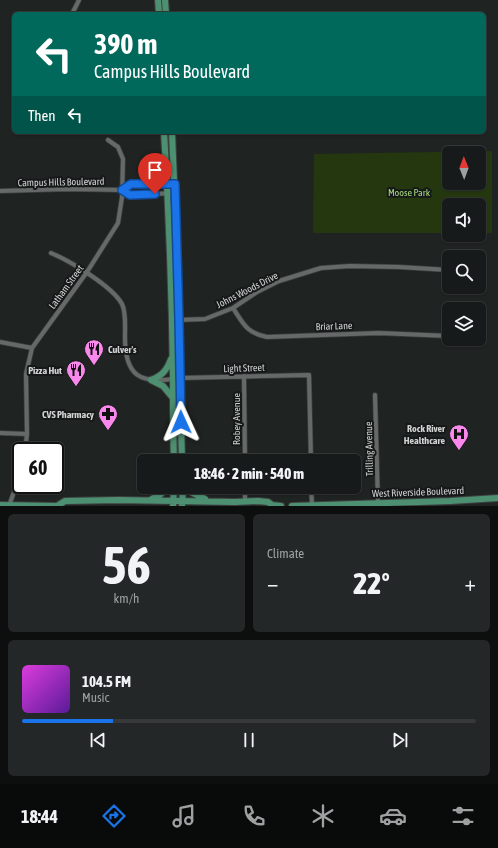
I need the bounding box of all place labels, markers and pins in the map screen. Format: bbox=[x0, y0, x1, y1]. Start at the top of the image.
pin bbox=[138, 153, 172, 194]
restaurant icon: Culver's bbox=[83, 338, 105, 366]
place label: Culver's bbox=[108, 344, 137, 355]
restaurant icon: Pizza Hut bbox=[65, 359, 87, 387]
place label: Pizza Hut bbox=[28, 365, 62, 376]
pharmacy icon: CVS Pharmacy bbox=[97, 403, 119, 431]
place label: CVS Pharmacy bbox=[42, 409, 95, 420]
place label: Rock River Healthcare bbox=[404, 423, 446, 446]
hospital icon: Rock River Healthcare bbox=[448, 423, 470, 451]

